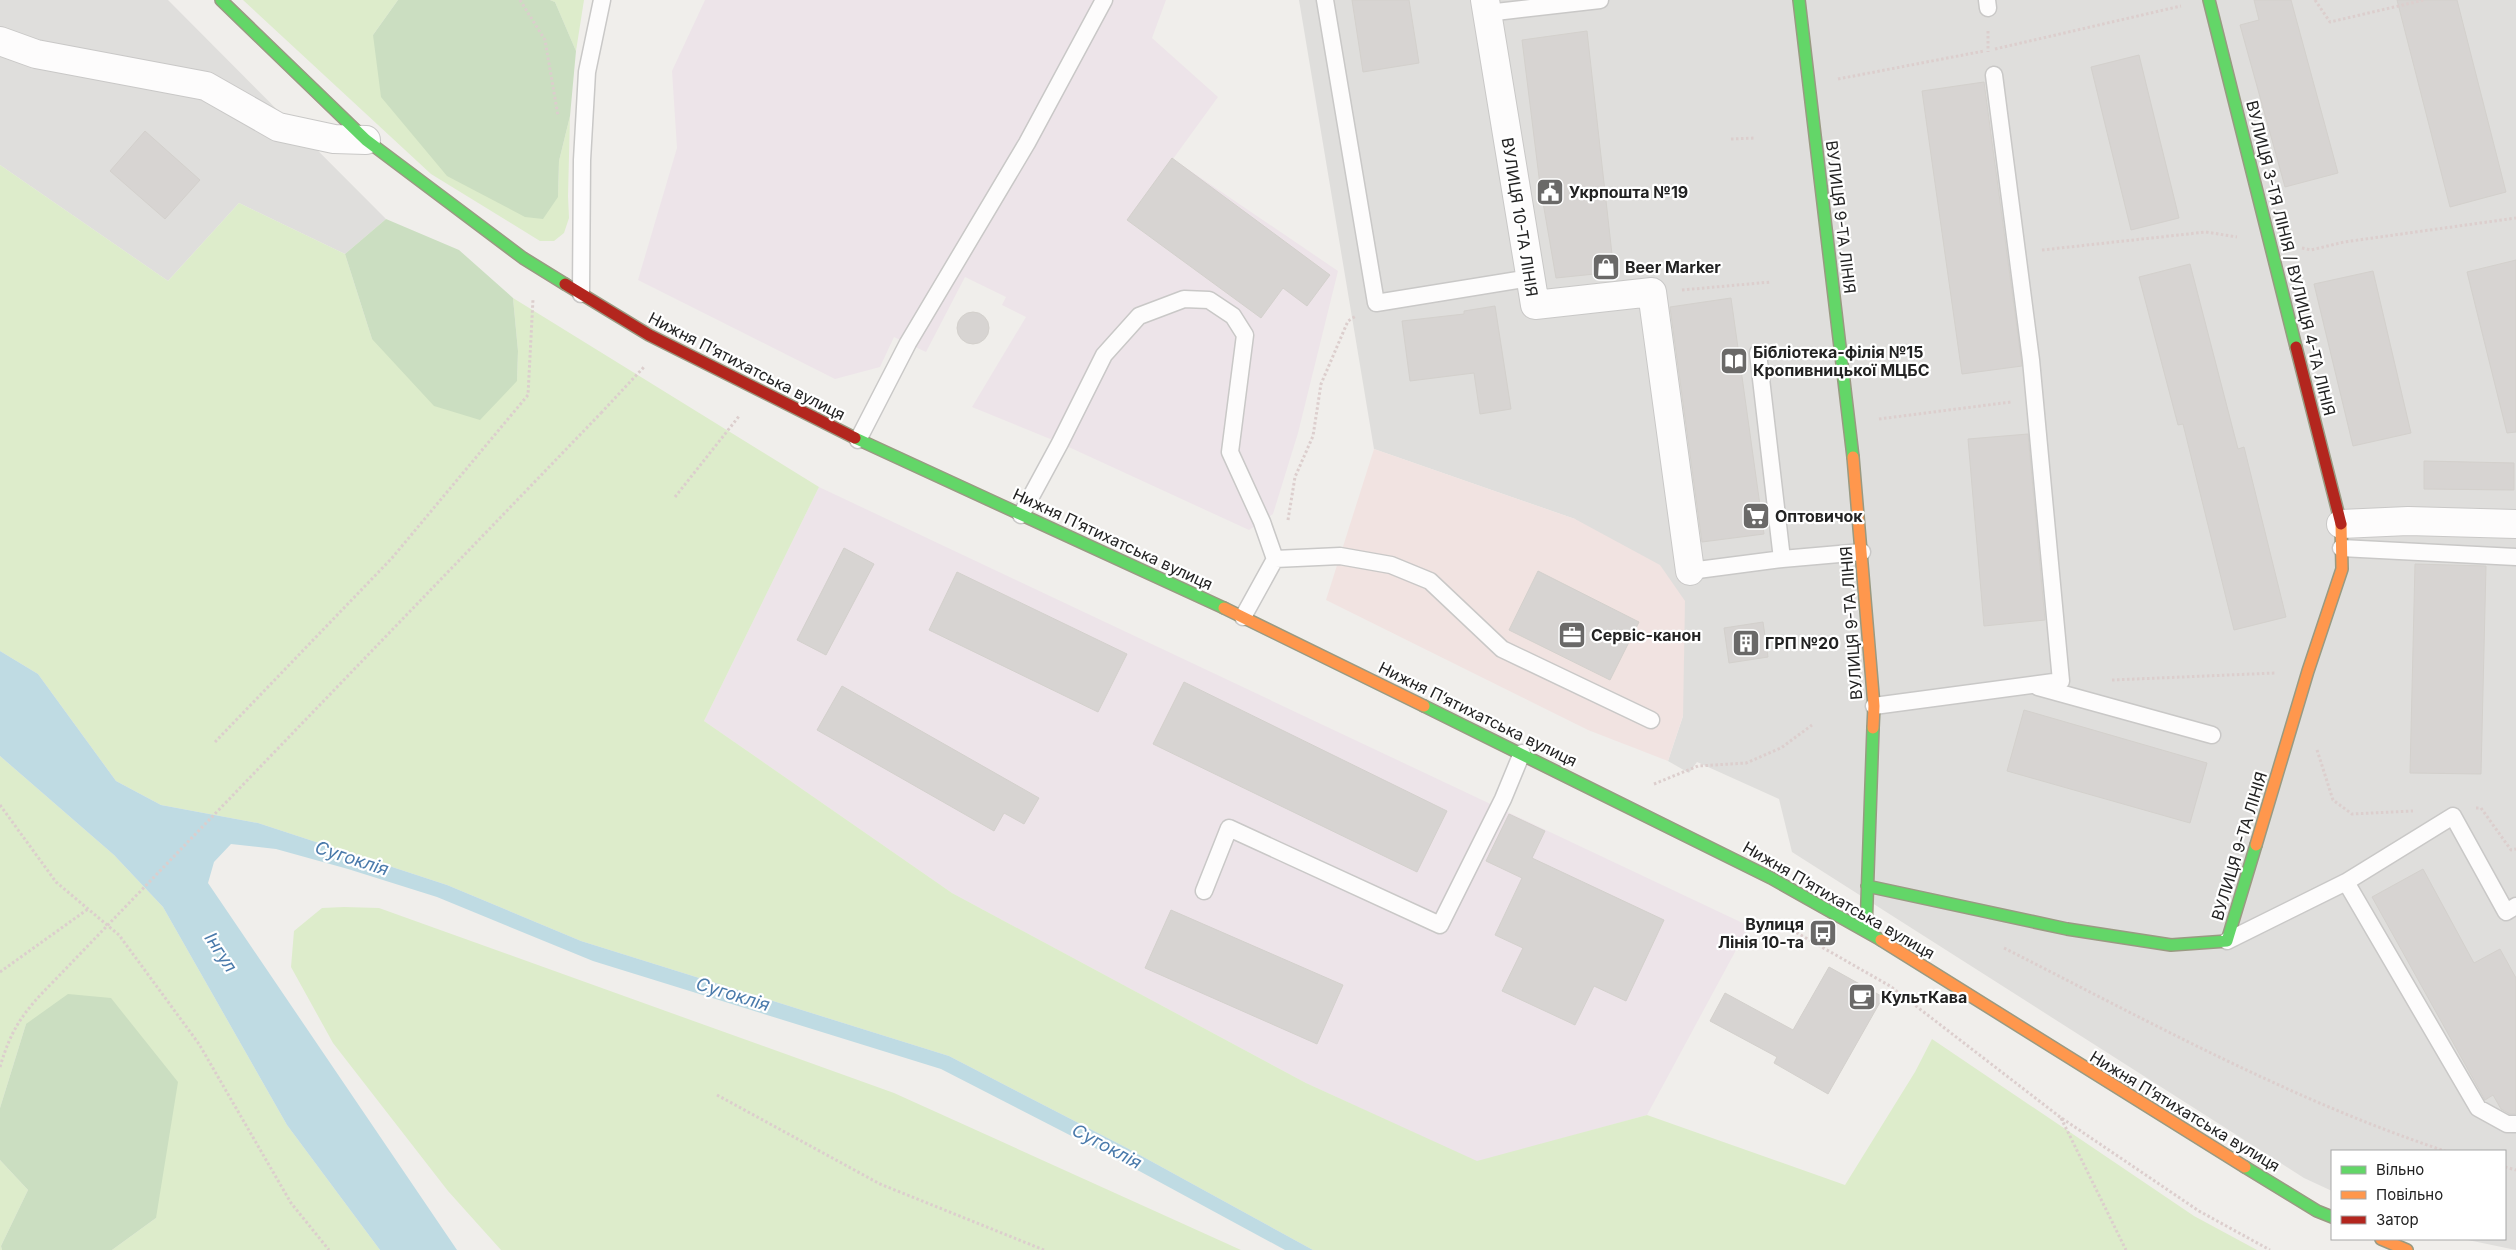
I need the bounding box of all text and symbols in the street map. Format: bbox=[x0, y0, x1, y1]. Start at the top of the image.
street label: ВУЛИЦЯ 3-ТЯ ЛІНІЯ / ВУЛИЦЯ 4-ТА ЛІНІЯ bbox=[2242, 98, 2340, 418]
street label: ВУЛИЦЯ 10-ТА ЛІНІЯ bbox=[1498, 136, 1542, 298]
street label: ВУЛИЦЯ 9-ТА ЛІНІЯ bbox=[1822, 139, 1860, 295]
public building icon: Укрпошта №19 bbox=[1535, 177, 1565, 207]
place label: Укрпошта №19 bbox=[1569, 182, 1688, 202]
shop icon: Beer Marker bbox=[1591, 252, 1621, 282]
place label: Beer Marker bbox=[1625, 257, 1721, 277]
street label: Нижня Пʼятихатська вулиця bbox=[645, 308, 849, 424]
place label: Бібліотека-філія №15 Кропивницької МЦБС bbox=[1753, 342, 1930, 380]
library icon: Бібліотека-філія №15 Кропивницької МЦБС bbox=[1719, 346, 1749, 376]
street label: Нижня Пʼятихатська вулиця bbox=[1010, 484, 1216, 594]
supermarket icon: Оптовичок bbox=[1741, 501, 1771, 531]
place label: Оптовичок bbox=[1775, 506, 1863, 526]
street label: ВУЛИЦЯ 9-ТА ЛІНІЯ bbox=[1836, 545, 1866, 701]
office icon: Сервіс-канон bbox=[1557, 620, 1587, 650]
place label: Сервіс-канон bbox=[1591, 625, 1701, 645]
building icon: ГРП №20 bbox=[1731, 628, 1761, 658]
place label: ГРП №20 bbox=[1765, 633, 1839, 653]
street label: Нижня Пʼятихатська вулиця bbox=[1376, 657, 1580, 771]
street label: ВУЛИЦЯ 9-ТА ЛІНІЯ bbox=[2207, 769, 2271, 923]
water label: Сугоклія bbox=[313, 836, 391, 880]
street label: Нижня Пʼятихатська вулиця bbox=[1740, 837, 1938, 963]
place label: Вулиця Лінія 10-та bbox=[1718, 914, 1804, 952]
bus stop icon: Вулиця Лінія 10-та bbox=[1808, 918, 1838, 948]
water label: Інгул bbox=[200, 928, 242, 976]
water label: Сугоклія bbox=[694, 973, 773, 1015]
cafe icon: КультКава bbox=[1847, 982, 1877, 1012]
place label: КультКава bbox=[1881, 987, 1967, 1007]
street label: Нижня Пʼятихатська вулиця bbox=[2086, 1046, 2284, 1176]
water label: Сугоклія bbox=[1068, 1119, 1146, 1173]
legend bbox=[2331, 1150, 2506, 1240]
text: Вільно bbox=[2376, 1160, 2424, 1179]
text: Повільно bbox=[2376, 1185, 2443, 1204]
text: Затор bbox=[2376, 1210, 2419, 1229]

